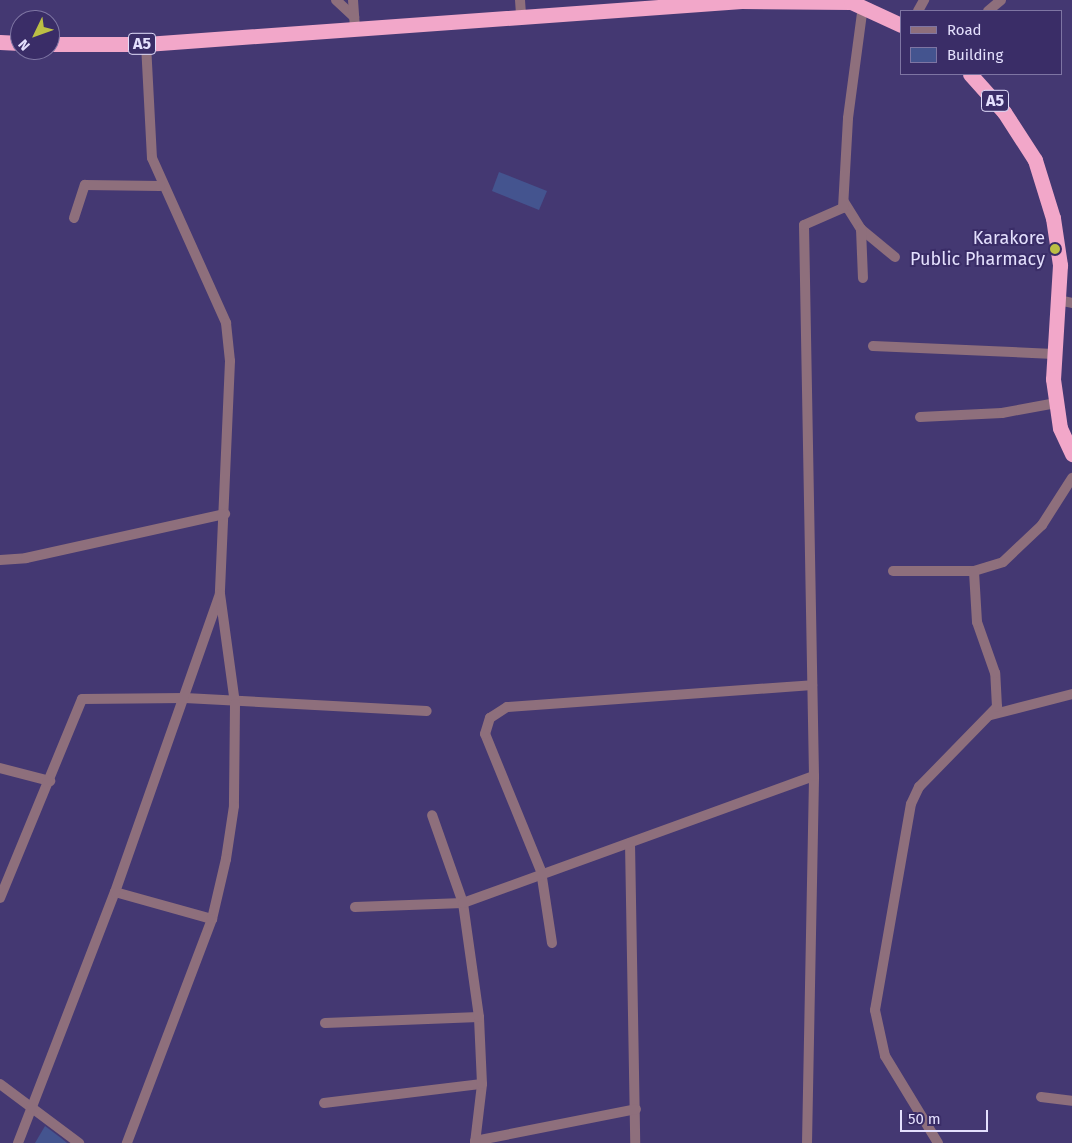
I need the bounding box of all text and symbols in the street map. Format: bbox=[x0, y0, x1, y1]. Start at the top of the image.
north arrow bbox=[10, 10, 60, 60]
legend bbox=[900, 10, 1062, 75]
text: Road bbox=[947, 21, 982, 39]
road number: A5 bbox=[127, 31, 157, 58]
text: N bbox=[15, 36, 34, 54]
text: Building bbox=[947, 46, 1003, 64]
road number: A5 bbox=[980, 88, 1010, 114]
place label: Karakore Public Pharmacy bbox=[910, 228, 1045, 270]
marker: Karakore Public Pharmacy bbox=[1049, 243, 1061, 255]
scale bar bbox=[902, 1100, 990, 1132]
text: 50 m bbox=[908, 1110, 941, 1128]

